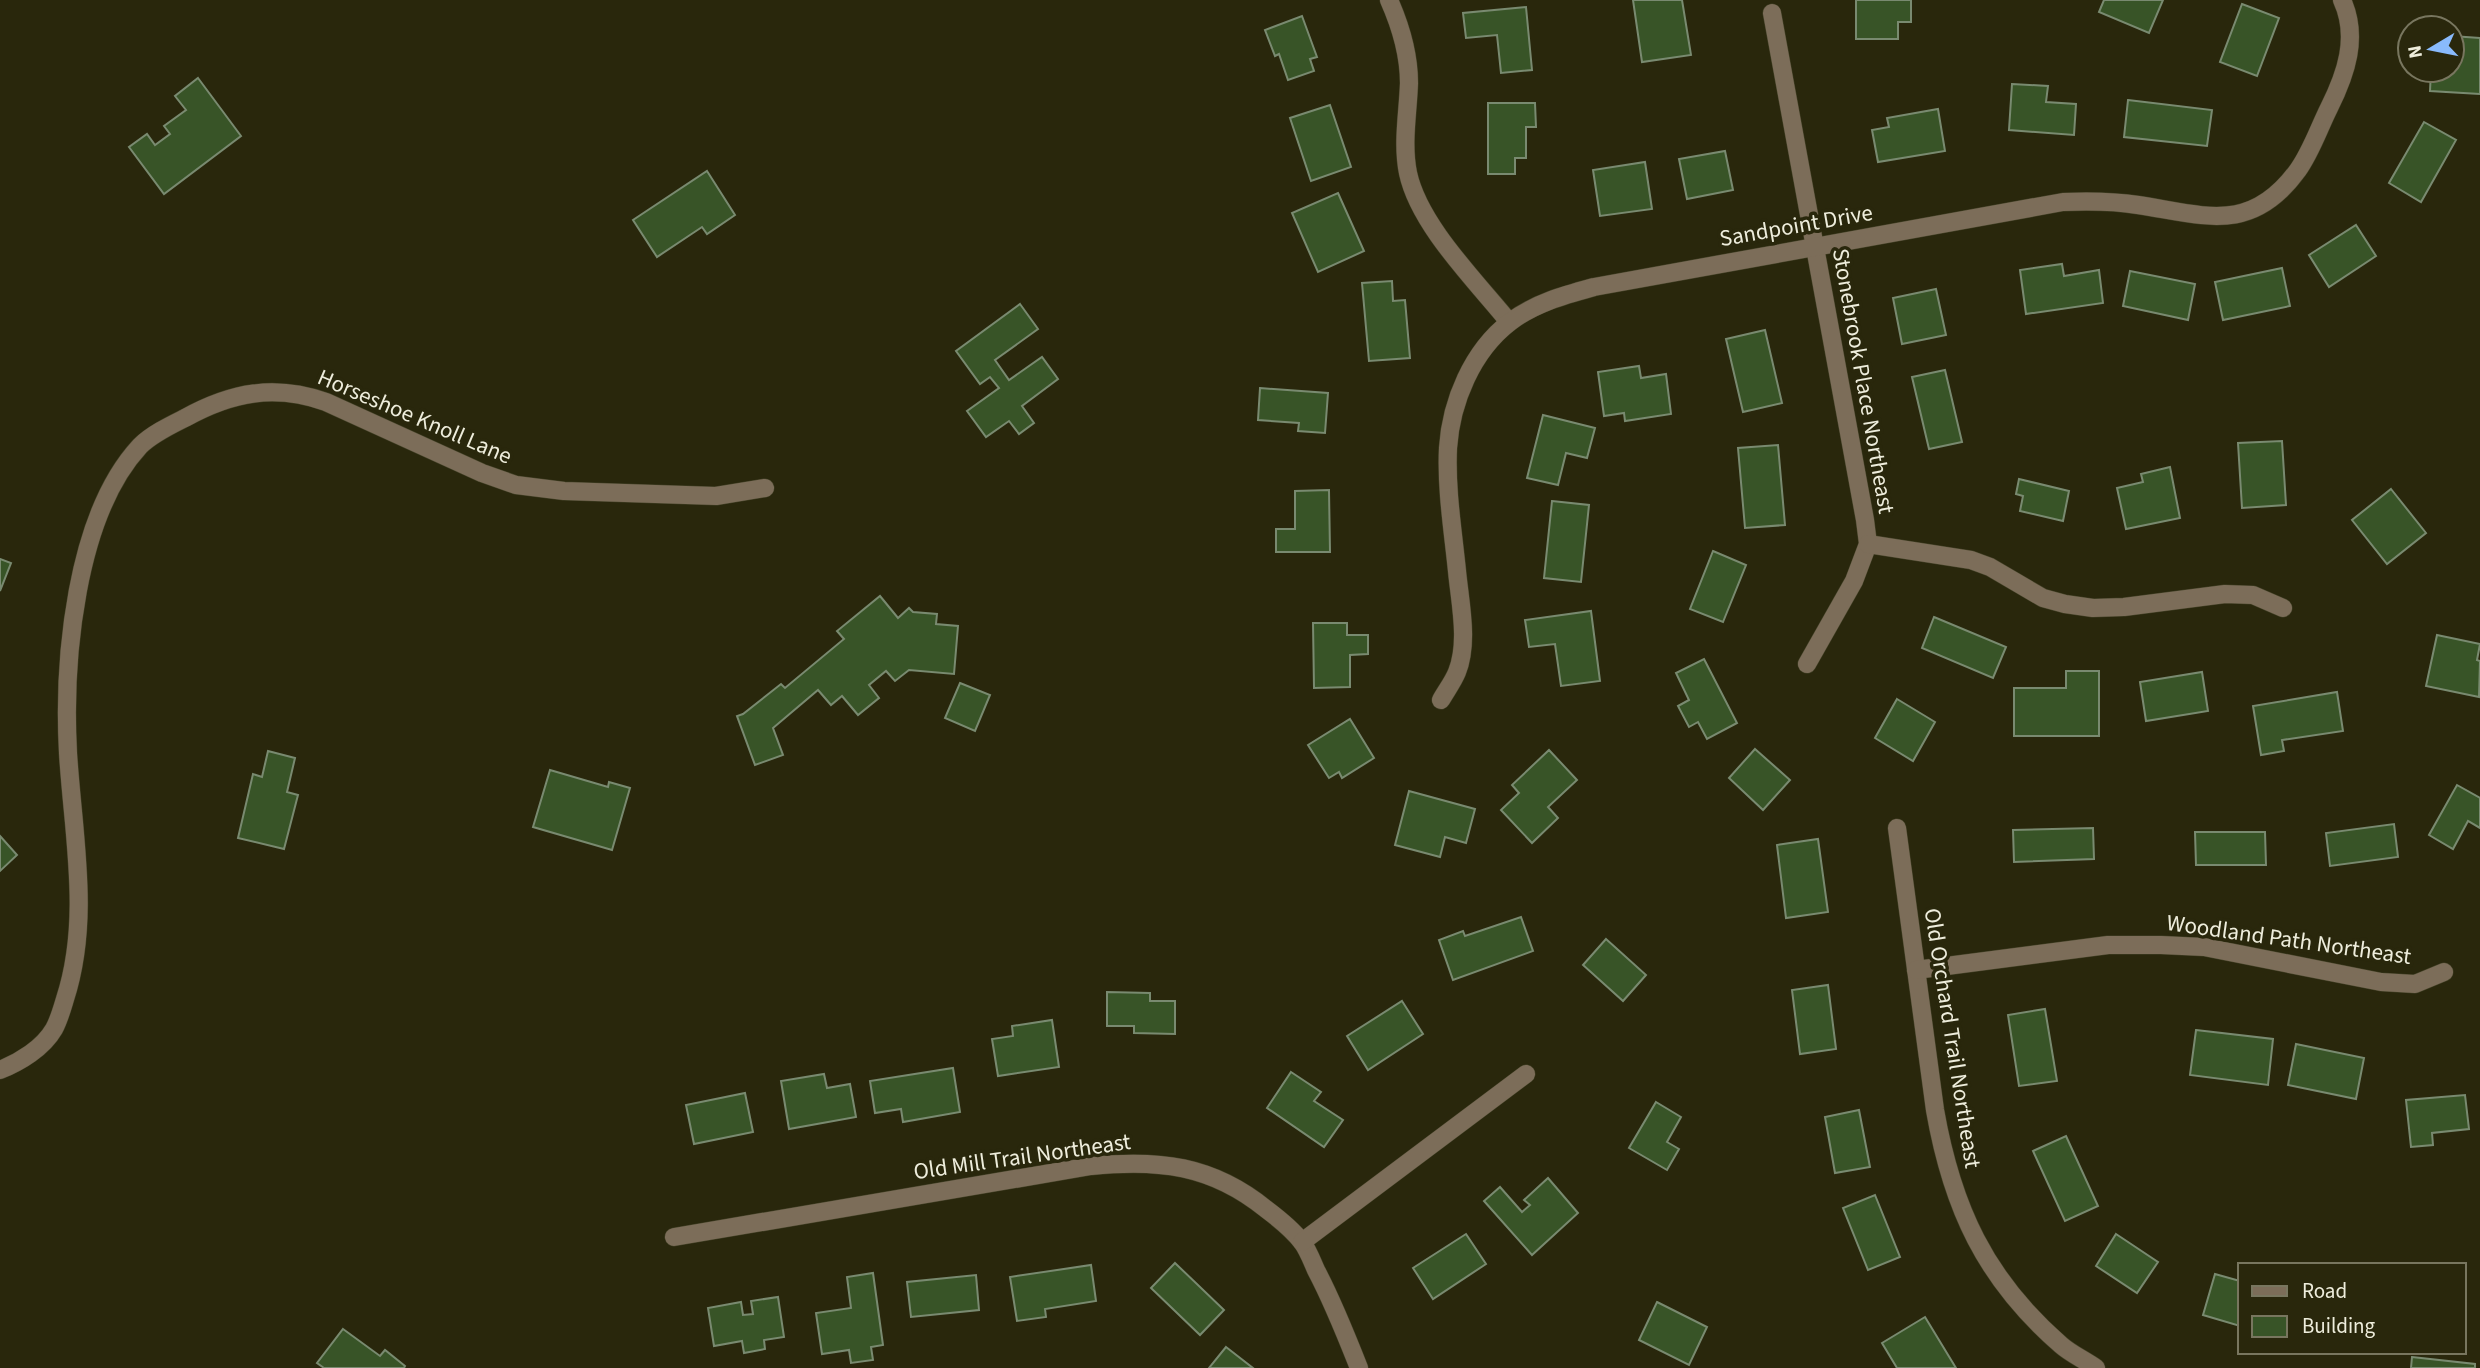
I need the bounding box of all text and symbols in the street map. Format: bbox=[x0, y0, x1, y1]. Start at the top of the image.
north arrow bbox=[2396, 14, 2466, 84]
text: N bbox=[2401, 43, 2430, 60]
street label: Sandpoint Drive bbox=[1717, 196, 1875, 255]
street label: Stonebrook Place Northeast bbox=[1824, 246, 1903, 517]
street label: Horseshoe Knoll Lane bbox=[312, 361, 517, 472]
street label: Old Orchard Trail Northeast bbox=[1916, 906, 1989, 1171]
street label: Woodland Path Northeast bbox=[2165, 906, 2414, 973]
street label: Old Mill Trail Northeast bbox=[911, 1125, 1133, 1188]
legend bbox=[2238, 1263, 2466, 1354]
text: Road bbox=[2302, 1276, 2347, 1306]
text: Building bbox=[2302, 1311, 2376, 1341]

